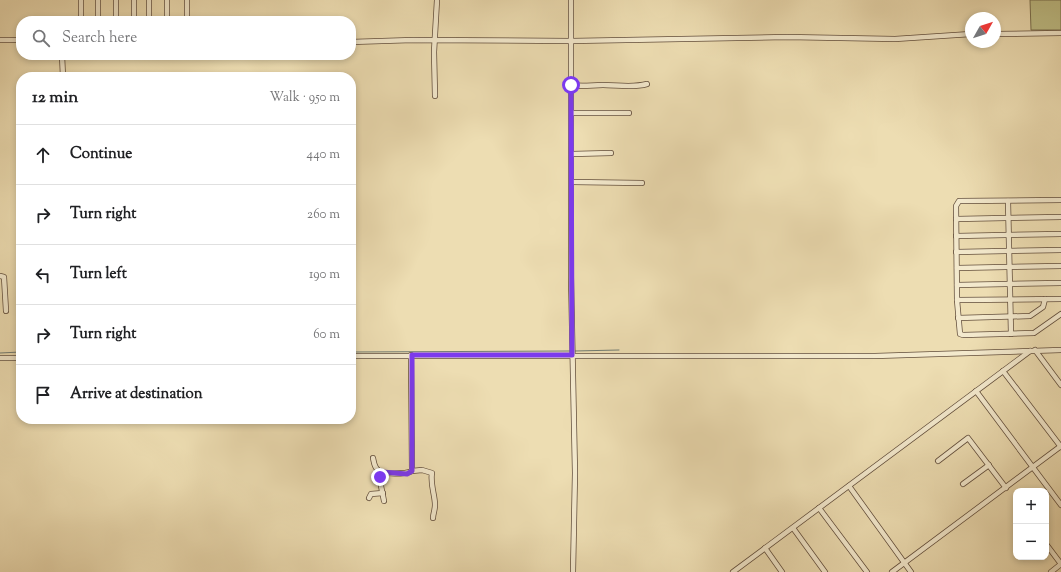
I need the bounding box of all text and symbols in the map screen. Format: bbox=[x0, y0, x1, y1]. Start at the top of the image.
north arrow bbox=[965, 12, 1001, 48]
search box bbox=[16, 16, 356, 60]
icon: search bbox=[30, 27, 52, 49]
text: Search here bbox=[62, 28, 137, 49]
route start bbox=[562, 76, 580, 94]
text: 12 min bbox=[32, 86, 78, 110]
text: Walk · 950 m bbox=[269, 89, 340, 107]
icon: ahead bbox=[32, 144, 54, 166]
text: Continue bbox=[70, 144, 132, 165]
text: 440 m bbox=[307, 146, 340, 164]
icon: right bbox=[32, 204, 54, 226]
text: Turn right bbox=[70, 204, 136, 225]
text: 260 m bbox=[307, 206, 340, 224]
icon: left bbox=[32, 264, 54, 286]
text: Turn left bbox=[70, 264, 127, 285]
text: 190 m bbox=[309, 266, 340, 284]
icon: right bbox=[32, 324, 54, 346]
text: Turn right bbox=[70, 324, 136, 345]
text: 60 m bbox=[313, 326, 340, 344]
icon: arrive bbox=[32, 384, 54, 406]
text: Arrive at destination bbox=[70, 384, 203, 405]
route end bbox=[371, 468, 389, 486]
map controls bbox=[1013, 488, 1049, 560]
button: + bbox=[1013, 488, 1049, 524]
button: − bbox=[1013, 524, 1049, 560]

